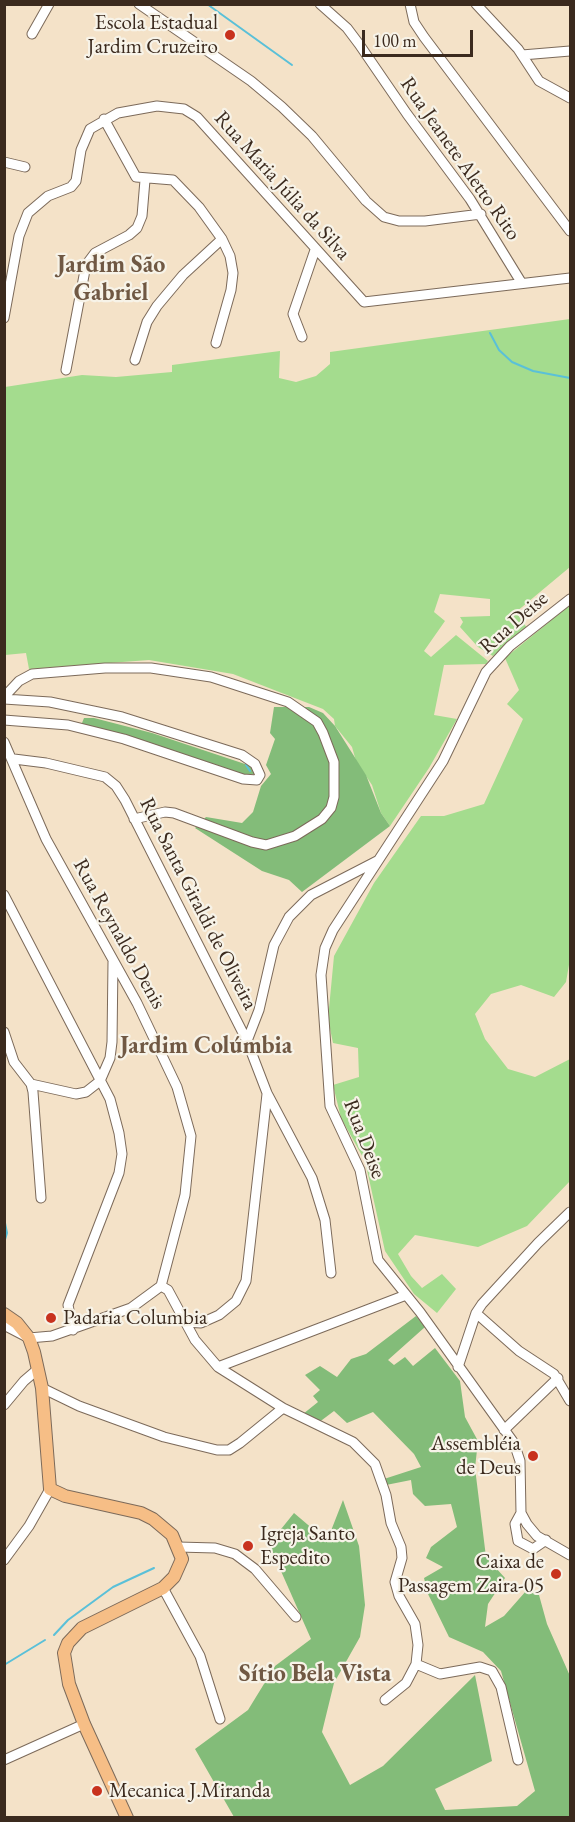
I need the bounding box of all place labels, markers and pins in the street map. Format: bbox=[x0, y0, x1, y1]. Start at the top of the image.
place label: Escola Estadual Jardim Cruzeiro bbox=[88, 10, 218, 60]
marker: Escola Estadual Jardim Cruzeiro bbox=[223, 28, 237, 42]
place label: Padaria Columbia bbox=[63, 1305, 207, 1331]
marker: Padaria Columbia bbox=[44, 1311, 58, 1325]
place label: Assembléia de Deus bbox=[431, 1431, 521, 1481]
marker: Assembléia de Deus bbox=[526, 1449, 540, 1463]
place label: Igreja Santo Espedito bbox=[260, 1521, 355, 1571]
marker: Igreja Santo Espedito bbox=[241, 1539, 255, 1553]
place label: Caixa de Passagem Zaira-05 bbox=[398, 1549, 544, 1599]
marker: Caixa de Passagem Zaira-05 bbox=[549, 1567, 563, 1581]
place label: Mecanica J.Miranda bbox=[109, 1778, 271, 1804]
marker: Mecanica J.Miranda bbox=[90, 1784, 104, 1798]

